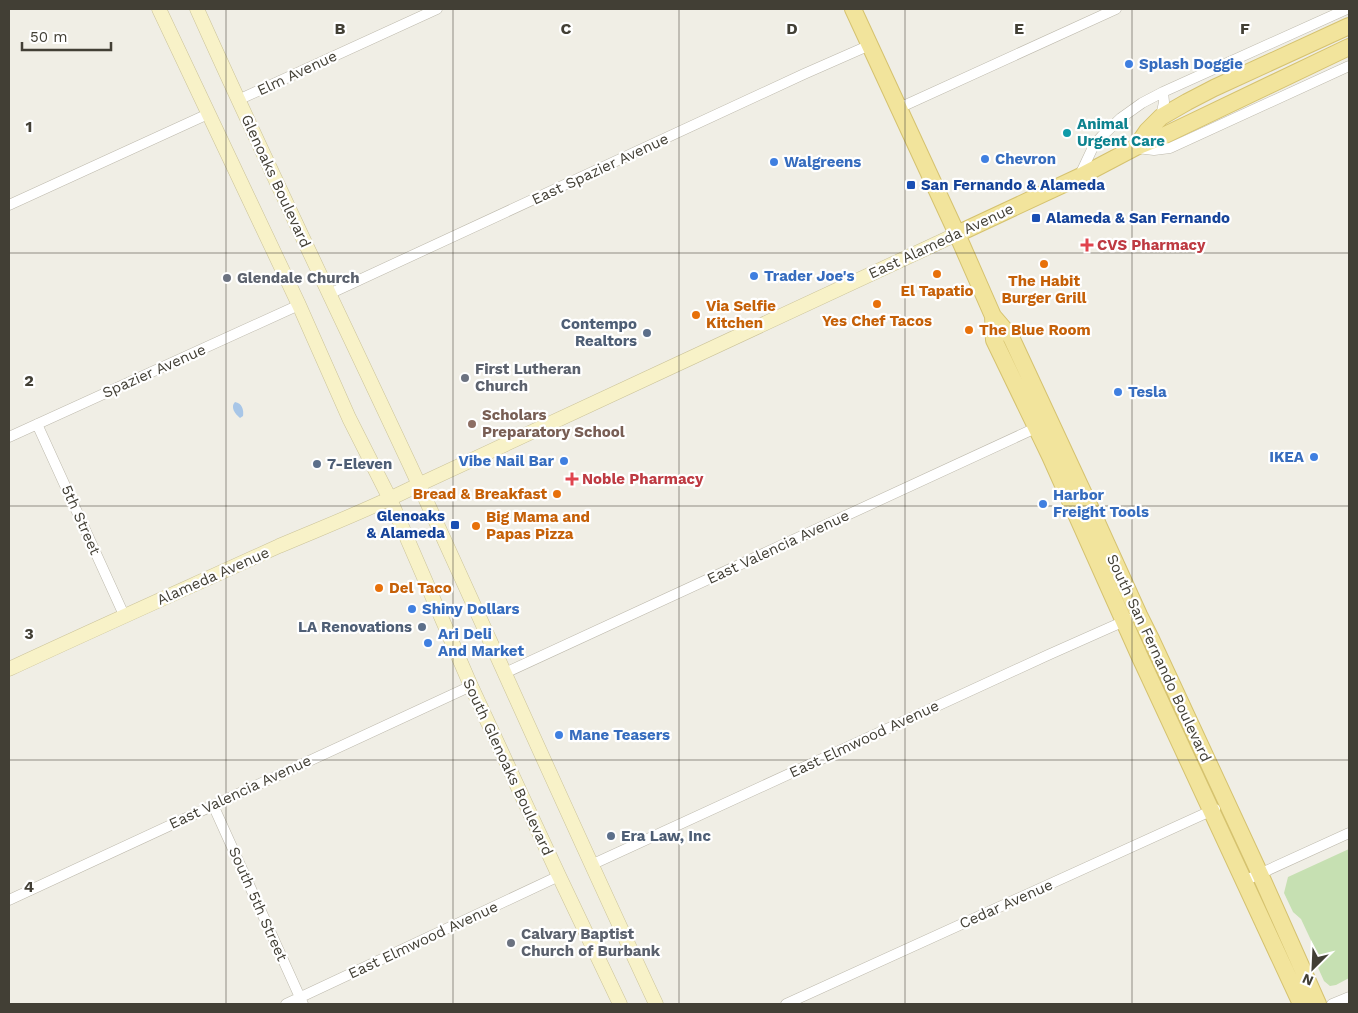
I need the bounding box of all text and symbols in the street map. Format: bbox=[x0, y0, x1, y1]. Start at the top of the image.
text: B bbox=[335, 19, 346, 38]
text: C bbox=[561, 19, 572, 38]
text: D bbox=[786, 19, 798, 38]
text: E bbox=[1014, 19, 1024, 38]
text: F bbox=[1240, 19, 1250, 38]
scale bar bbox=[22, 20, 111, 52]
text: 50 m bbox=[30, 28, 67, 46]
street label: Elm Avenue bbox=[254, 47, 340, 99]
place label: Splash Doggie bbox=[1139, 55, 1243, 73]
marker: Splash Doggie bbox=[1123, 58, 1135, 70]
street label: Glenoaks Boulevard bbox=[237, 112, 315, 250]
place label: Animal Urgent Care bbox=[1077, 115, 1165, 150]
text: 1 bbox=[26, 117, 32, 136]
marker: Animal Urgent Care bbox=[1061, 127, 1073, 139]
street label: East Spazier Avenue bbox=[529, 129, 671, 209]
place label: Chevron bbox=[995, 150, 1056, 168]
place label: Walgreens bbox=[784, 153, 861, 171]
marker: Chevron bbox=[979, 153, 991, 165]
marker: Walgreens bbox=[768, 156, 780, 168]
place label: San Fernando & Alameda bbox=[921, 176, 1105, 194]
marker: San Fernando & Alameda bbox=[905, 179, 917, 191]
street label: East Alameda Avenue bbox=[866, 199, 1016, 283]
place label: Alameda & San Fernando bbox=[1046, 209, 1230, 227]
marker: Alameda & San Fernando bbox=[1030, 212, 1042, 224]
place label: CVS Pharmacy bbox=[1097, 236, 1206, 254]
marker: CVS Pharmacy bbox=[1081, 239, 1093, 251]
marker: The Habit Burger Grill bbox=[1038, 258, 1050, 270]
place label: Trader Joe's bbox=[764, 267, 854, 285]
marker: El Tapatio bbox=[931, 268, 943, 280]
place label: Glendale Church bbox=[237, 269, 360, 287]
marker: Trader Joe's bbox=[748, 270, 760, 282]
marker: Glendale Church bbox=[221, 272, 233, 284]
place label: The Habit Burger Grill bbox=[1002, 272, 1087, 307]
place label: El Tapatio bbox=[901, 282, 973, 300]
place label: Via Selfie Kitchen bbox=[706, 297, 776, 332]
marker: Yes Chef Tacos bbox=[871, 298, 883, 310]
marker: Via Selfie Kitchen bbox=[690, 309, 702, 321]
place label: Yes Chef Tacos bbox=[822, 312, 932, 330]
place label: Contempo Realtors bbox=[561, 315, 637, 350]
place label: The Blue Room bbox=[979, 321, 1091, 339]
marker: The Blue Room bbox=[963, 324, 975, 336]
marker: Contempo Realtors bbox=[641, 327, 653, 339]
street label: Spazier Avenue bbox=[99, 340, 209, 402]
place label: First Lutheran Church bbox=[475, 360, 581, 395]
text: 2 bbox=[24, 371, 34, 390]
marker: First Lutheran Church bbox=[459, 372, 471, 384]
place label: Tesla bbox=[1128, 383, 1167, 401]
marker: Tesla bbox=[1112, 386, 1124, 398]
place label: Scholars Preparatory School bbox=[482, 406, 625, 441]
marker: Scholars Preparatory School bbox=[466, 418, 478, 430]
place label: IKEA bbox=[1269, 448, 1305, 466]
marker: IKEA bbox=[1308, 451, 1320, 463]
place label: Vibe Nail Bar bbox=[459, 452, 555, 470]
place label: 7-Eleven bbox=[327, 455, 392, 473]
marker: Vibe Nail Bar bbox=[558, 455, 570, 467]
marker: 7-Eleven bbox=[311, 458, 323, 470]
place label: Noble Pharmacy bbox=[582, 470, 704, 488]
marker: Noble Pharmacy bbox=[566, 473, 578, 485]
street label: 5th Street bbox=[58, 482, 105, 558]
place label: Bread & Breakfast bbox=[413, 485, 547, 503]
place label: Harbor Freight Tools bbox=[1053, 486, 1149, 521]
marker: Bread & Breakfast bbox=[551, 488, 563, 500]
marker: Harbor Freight Tools bbox=[1037, 498, 1049, 510]
street label: East Valencia Avenue bbox=[704, 506, 852, 588]
place label: Glenoaks & Alameda bbox=[367, 507, 445, 542]
place label: Big Mama and Papas Pizza bbox=[486, 508, 590, 543]
marker: Glenoaks & Alameda bbox=[449, 519, 461, 531]
marker: Big Mama and Papas Pizza bbox=[470, 520, 482, 532]
street label: Alameda Avenue bbox=[154, 543, 272, 609]
street label: South San Fernando Boulevard bbox=[1103, 551, 1215, 765]
place label: Del Taco bbox=[389, 579, 452, 597]
marker: Del Taco bbox=[373, 582, 385, 594]
place label: Shiny Dollars bbox=[422, 600, 519, 618]
marker: Shiny Dollars bbox=[406, 603, 418, 615]
place label: LA Renovations bbox=[298, 618, 412, 636]
marker: LA Renovations bbox=[416, 621, 428, 633]
text: 3 bbox=[24, 624, 34, 643]
place label: Ari Deli And Market bbox=[438, 625, 524, 660]
marker: Ari Deli And Market bbox=[422, 637, 434, 649]
street label: South Glenoaks Boulevard bbox=[459, 676, 557, 858]
street label: East Elmwood Avenue bbox=[786, 696, 942, 782]
place label: Mane Teasers bbox=[569, 726, 670, 744]
marker: Mane Teasers bbox=[553, 729, 565, 741]
street label: East Valencia Avenue bbox=[166, 751, 314, 833]
place label: Era Law, Inc bbox=[621, 827, 711, 845]
marker: Era Law, Inc bbox=[605, 830, 617, 842]
street label: South 5th Street bbox=[225, 844, 292, 965]
street label: Cedar Avenue bbox=[957, 875, 1055, 933]
text: 4 bbox=[24, 877, 34, 896]
street label: East Elmwood Avenue bbox=[345, 897, 501, 983]
place label: Calvary Baptist Church of Burbank bbox=[521, 925, 661, 960]
marker: Calvary Baptist Church of Burbank bbox=[505, 937, 517, 949]
north arrow bbox=[1288, 943, 1338, 993]
text: N bbox=[1300, 970, 1316, 989]

